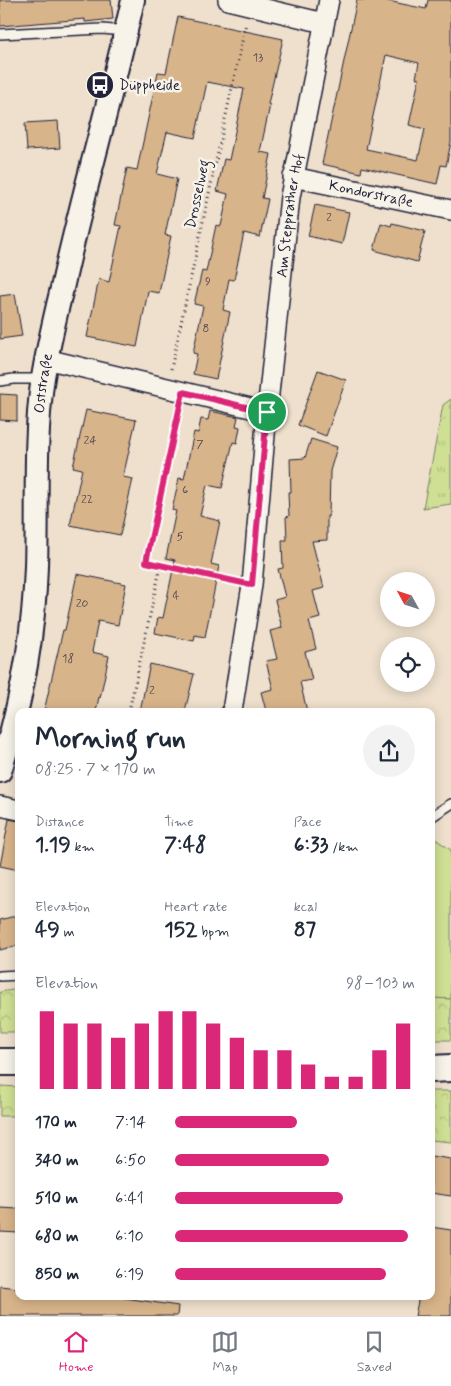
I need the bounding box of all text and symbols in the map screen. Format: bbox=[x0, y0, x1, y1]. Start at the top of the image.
house number: 13 bbox=[253, 50, 263, 66]
bus stop icon: Düppheide bbox=[85, 70, 115, 100]
place label: Düppheide bbox=[119, 76, 180, 96]
street label: Am Stepprather Hof bbox=[272, 152, 309, 279]
street label: Drosselweg bbox=[181, 158, 216, 231]
street label: Kondorstraße bbox=[327, 176, 415, 213]
house number: 2 bbox=[326, 210, 332, 226]
house number: 9 bbox=[205, 274, 211, 290]
house number: 8 bbox=[203, 321, 209, 337]
street label: Oststraße bbox=[30, 351, 58, 414]
pin bbox=[246, 391, 288, 433]
icon: arrive bbox=[253, 398, 281, 426]
house number: 24 bbox=[83, 433, 97, 449]
house number: 7 bbox=[196, 437, 204, 453]
house number: 6 bbox=[182, 482, 188, 498]
house number: 22 bbox=[81, 492, 93, 508]
house number: 5 bbox=[176, 529, 184, 545]
north arrow bbox=[380, 572, 435, 628]
map controls bbox=[380, 572, 435, 692]
house number: 4 bbox=[173, 588, 180, 604]
house number: 20 bbox=[76, 596, 89, 612]
button: locate bbox=[380, 637, 435, 692]
house number: 18 bbox=[62, 651, 74, 667]
house number: 2 bbox=[149, 683, 155, 699]
text: Morning run bbox=[35, 721, 186, 758]
button: share bbox=[363, 725, 415, 777]
text: 08:25 · 7 × 170 m bbox=[35, 759, 156, 780]
text: Distance bbox=[35, 813, 84, 831]
text: Time bbox=[164, 813, 194, 831]
text: Pace bbox=[294, 813, 322, 831]
text: 1.19 bbox=[35, 831, 71, 859]
text: 7:48 bbox=[164, 831, 206, 859]
text: 6:33 bbox=[294, 831, 328, 859]
text: km bbox=[71, 838, 95, 856]
text: /km bbox=[328, 838, 359, 856]
text: Elevation bbox=[35, 898, 90, 916]
text: Heart rate bbox=[164, 898, 227, 916]
text: kcal bbox=[294, 898, 317, 916]
text: 49 bbox=[35, 916, 60, 944]
text: 152 bbox=[164, 916, 197, 944]
text: 87 bbox=[294, 916, 316, 944]
text: m bbox=[60, 923, 75, 941]
text: bpm bbox=[197, 923, 229, 941]
text: Elevation bbox=[35, 973, 98, 994]
text: 98–103 m bbox=[346, 973, 415, 994]
text: 170 m bbox=[35, 1112, 77, 1133]
text: 7:14 bbox=[115, 1112, 146, 1133]
text: 340 m bbox=[35, 1150, 79, 1171]
text: 6:50 bbox=[115, 1150, 146, 1171]
text: 510 m bbox=[35, 1188, 78, 1209]
text: 6:41 bbox=[115, 1188, 144, 1209]
text: 680 m bbox=[35, 1226, 79, 1247]
text: 6:10 bbox=[115, 1226, 144, 1247]
text: 850 m bbox=[35, 1264, 79, 1285]
text: 6:19 bbox=[115, 1264, 144, 1285]
tab: Home bbox=[59, 1328, 94, 1376]
tab: Map bbox=[211, 1328, 239, 1376]
tab: Saved bbox=[357, 1328, 392, 1376]

